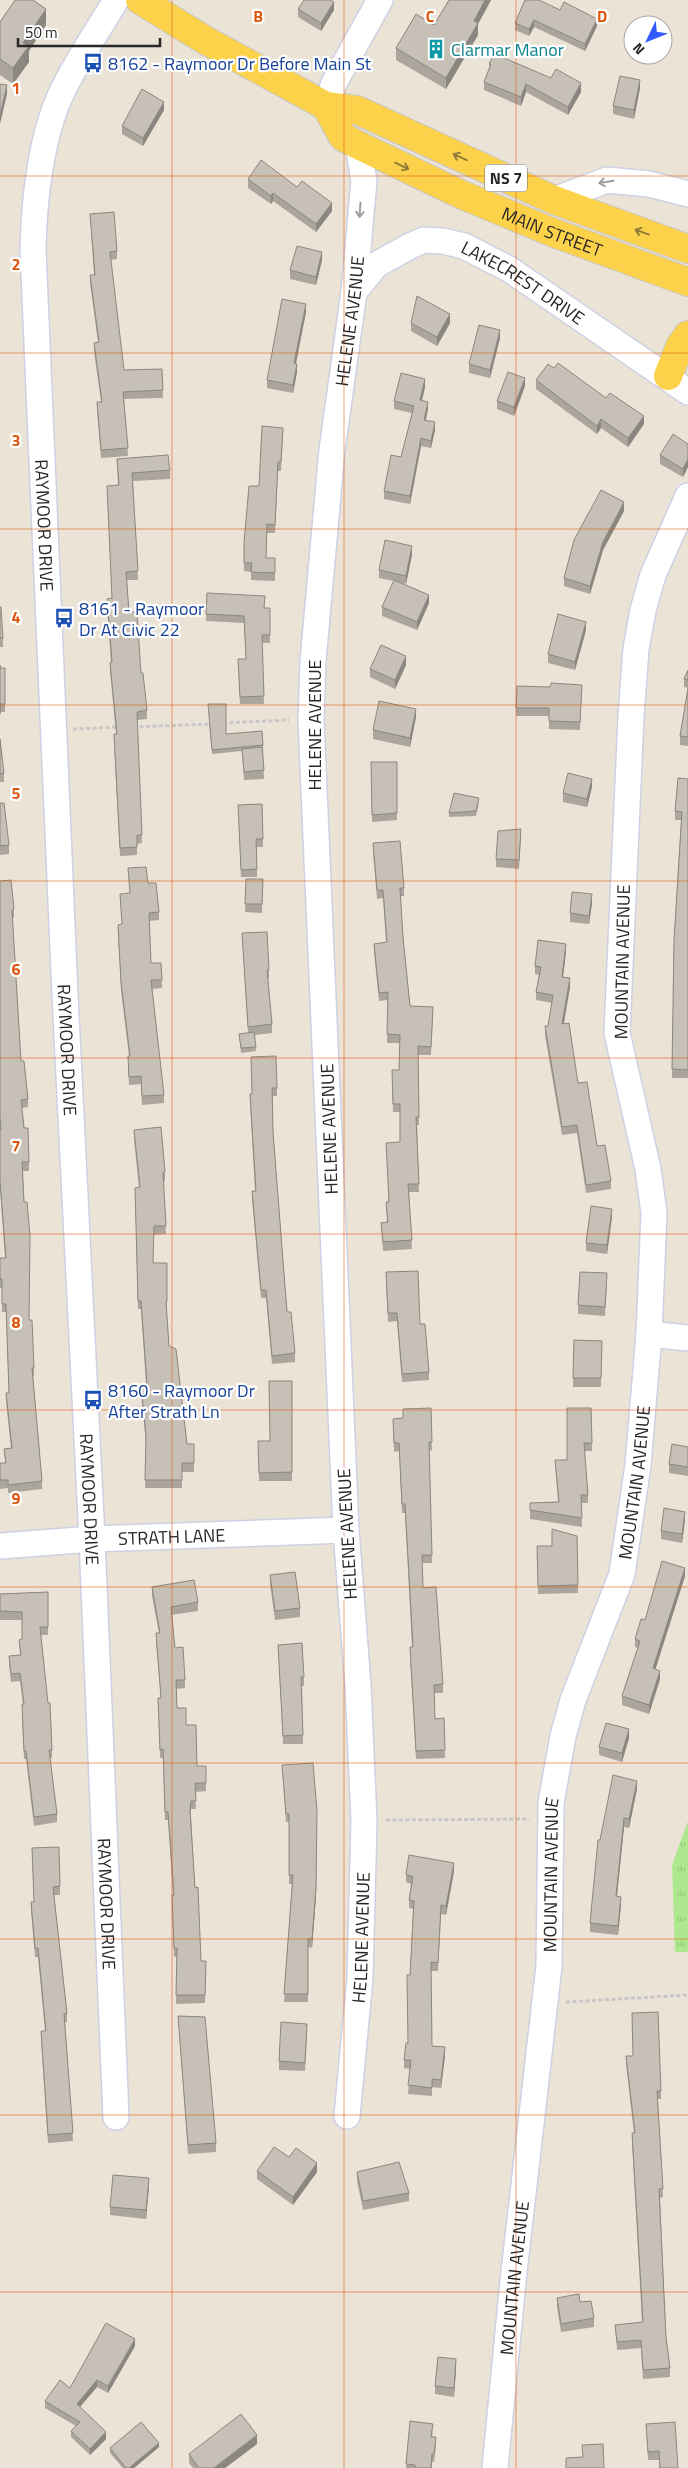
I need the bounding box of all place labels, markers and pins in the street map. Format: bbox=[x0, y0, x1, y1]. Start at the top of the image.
place label: Clarmar Manor bbox=[451, 36, 564, 63]
building icon: Clarmar Manor bbox=[425, 38, 447, 60]
place label: 8162 - Raymoor Dr Before Main St bbox=[108, 50, 372, 77]
bus stop icon: 8162 - Raymoor Dr Before Main St bbox=[82, 52, 104, 74]
place label: 8161 - Raymoor Dr At Civic 22 bbox=[79, 595, 204, 643]
bus stop icon: 8161 - Raymoor Dr At Civic 22 bbox=[53, 607, 75, 629]
place label: 8160 - Raymoor Dr After Strath Ln bbox=[108, 1377, 255, 1425]
bus stop icon: 8160 - Raymoor Dr After Strath Ln bbox=[82, 1389, 104, 1411]

